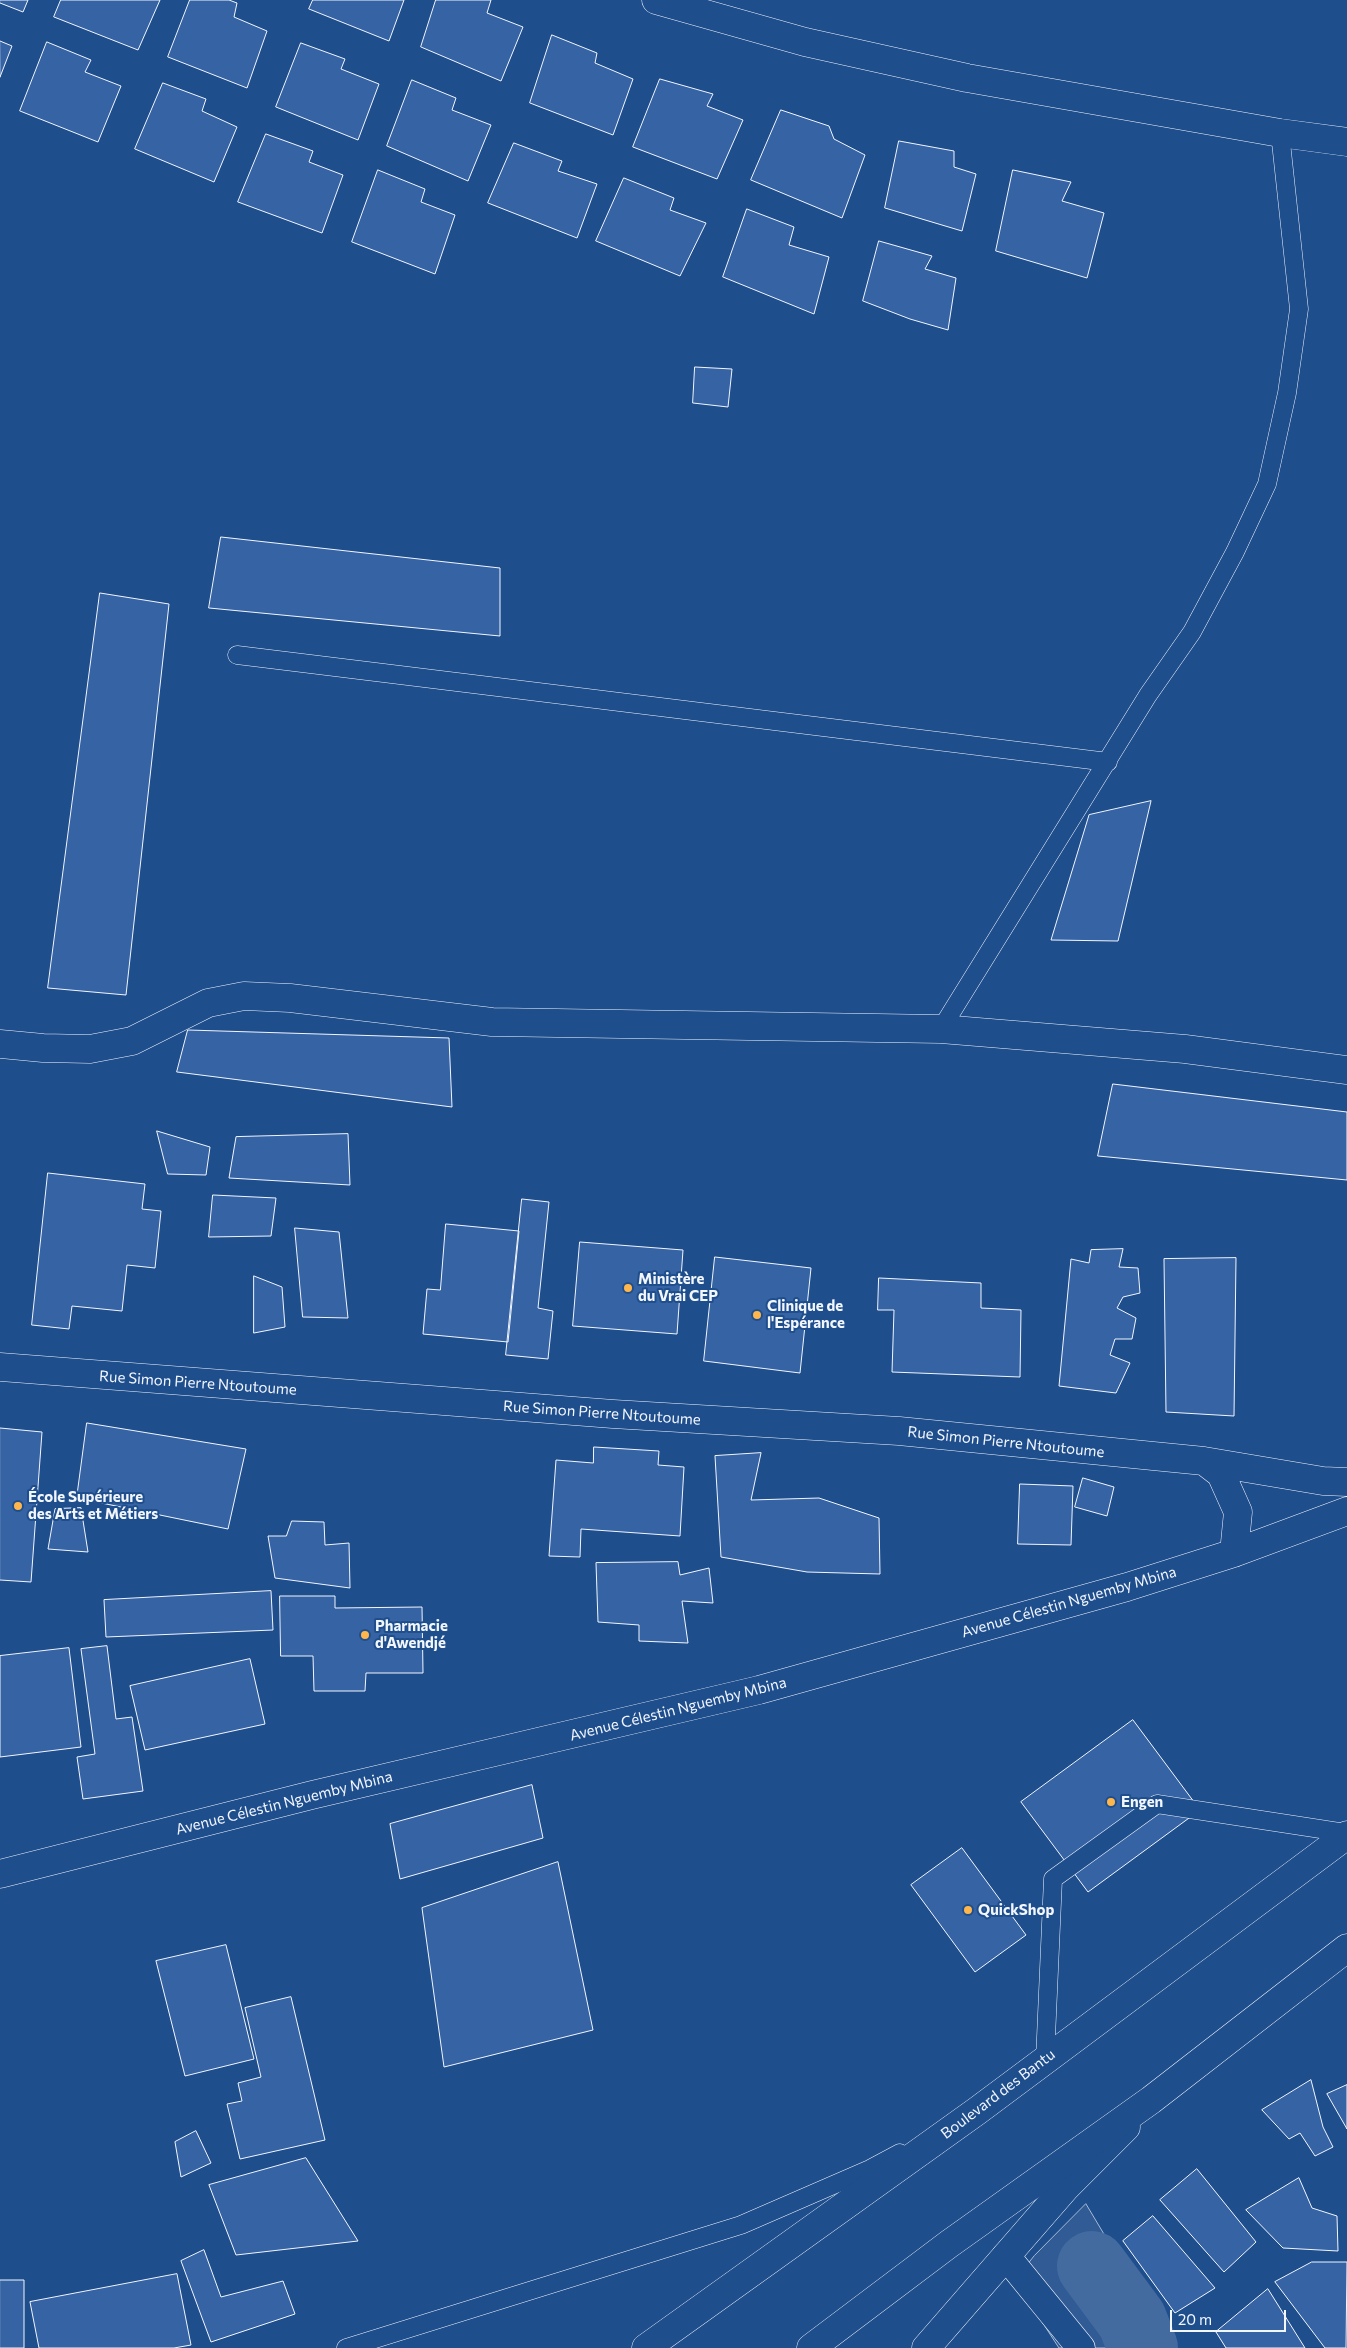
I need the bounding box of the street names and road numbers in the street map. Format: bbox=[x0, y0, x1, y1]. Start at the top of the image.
street label: Rue Simon Pierre Ntoutoume bbox=[99, 1367, 297, 1399]
street label: Rue Simon Pierre Ntoutoume bbox=[503, 1397, 701, 1429]
street label: Rue Simon Pierre Ntoutoume bbox=[907, 1423, 1105, 1461]
street label: Avenue Célestin Nguemby Mbina bbox=[959, 1563, 1179, 1641]
street label: Avenue Célestin Nguemby Mbina bbox=[568, 1673, 788, 1745]
street label: Avenue Célestin Nguemby Mbina bbox=[174, 1767, 394, 1839]
street label: Boulevard des Bantu bbox=[937, 2045, 1059, 2143]

